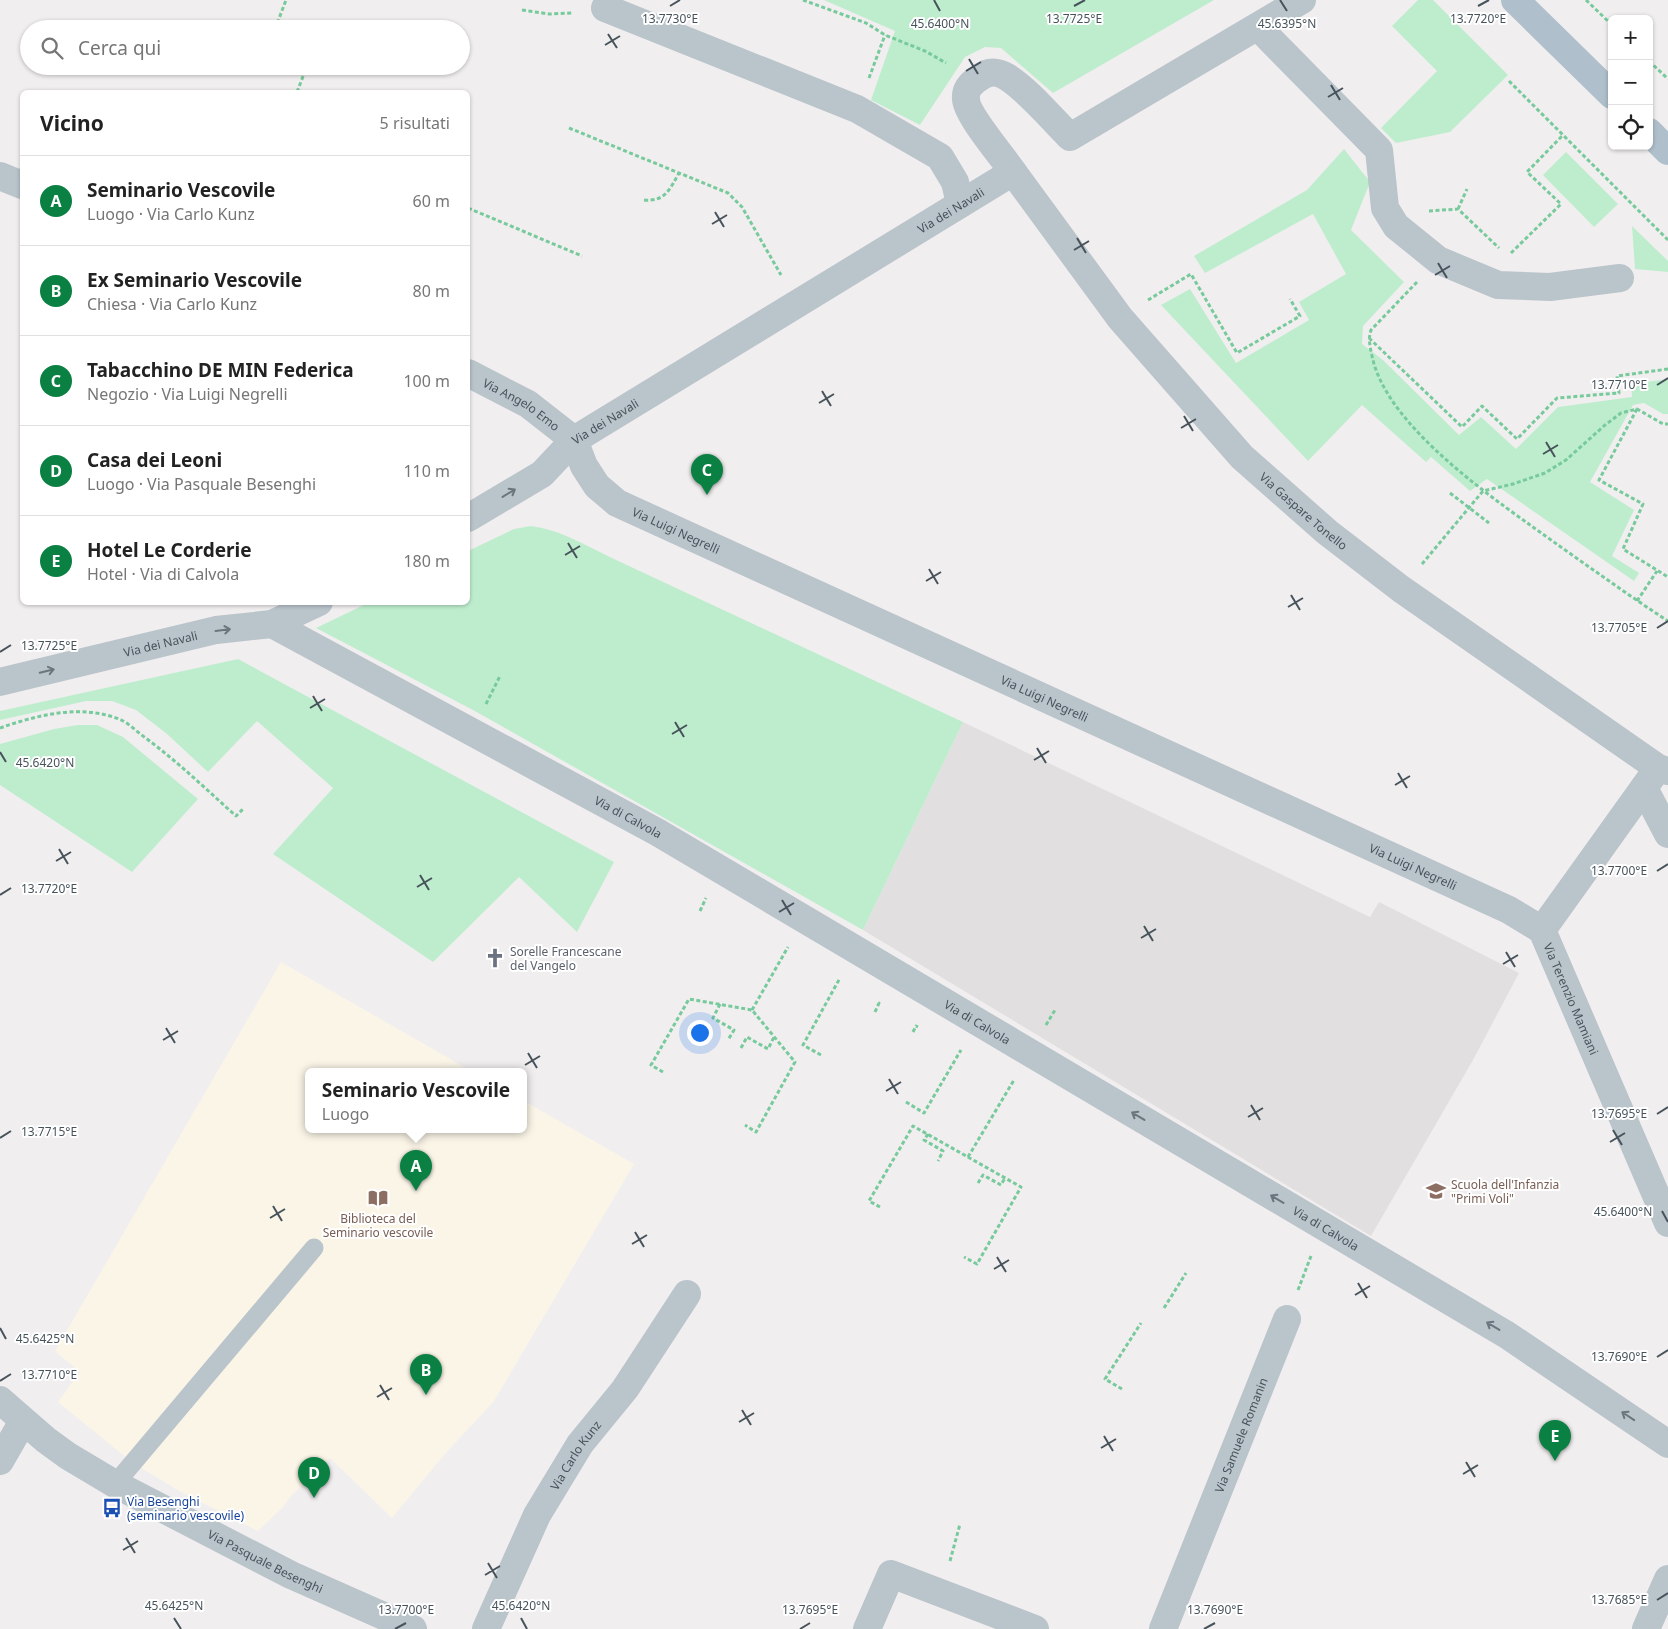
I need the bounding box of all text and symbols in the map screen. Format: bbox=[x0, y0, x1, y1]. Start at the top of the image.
text: 13.7730°E bbox=[642, 10, 698, 27]
text: 13.7725°E bbox=[1046, 10, 1102, 27]
text: 13.7720°E bbox=[1450, 10, 1506, 27]
text: 45.6400°N bbox=[911, 15, 969, 32]
text: 45.6395°N bbox=[1258, 15, 1316, 32]
map controls bbox=[1608, 15, 1653, 150]
button: + bbox=[1608, 15, 1653, 60]
search box bbox=[20, 20, 470, 75]
icon: search bbox=[38, 34, 66, 62]
text: Cerca qui bbox=[78, 35, 161, 61]
button: − bbox=[1608, 60, 1653, 105]
button: locate bbox=[1608, 105, 1653, 150]
text: Vicino bbox=[40, 109, 104, 137]
text: 5 risultati bbox=[380, 112, 450, 134]
text: Seminario Vescovile bbox=[87, 177, 275, 203]
street label: Via dei Navali bbox=[914, 183, 987, 237]
text: A bbox=[50, 190, 62, 212]
text: 60 m bbox=[413, 190, 450, 212]
text: Luogo · Via Carlo Kunz bbox=[87, 203, 255, 225]
text: Ex Seminario Vescovile bbox=[87, 267, 302, 293]
text: B bbox=[51, 280, 61, 302]
text: 80 m bbox=[413, 280, 450, 302]
text: Chiesa · Via Carlo Kunz bbox=[87, 293, 257, 315]
text: Tabacchino DE MIN Federica bbox=[87, 357, 354, 383]
text: C bbox=[51, 370, 61, 392]
text: 100 m bbox=[403, 370, 450, 392]
street label: Via Angelo Emo bbox=[480, 374, 564, 434]
text: 13.7710°E bbox=[1591, 376, 1647, 393]
text: Negozio · Via Luigi Negrelli bbox=[87, 383, 288, 405]
street label: Via dei Navali bbox=[568, 394, 642, 448]
text: Casa dei Leoni bbox=[87, 447, 222, 473]
pin: C bbox=[691, 454, 723, 495]
text: D bbox=[50, 460, 62, 482]
text: 110 m bbox=[403, 460, 450, 482]
street label: Via Gaspare Tonello bbox=[1256, 468, 1351, 553]
text: Luogo · Via Pasquale Besenghi bbox=[87, 473, 316, 495]
one-way arrow bbox=[502, 488, 516, 498]
street label: Via Luigi Negrelli bbox=[630, 503, 723, 557]
text: Hotel Le Corderie bbox=[87, 537, 252, 563]
text: E bbox=[52, 550, 60, 572]
text: 180 m bbox=[403, 550, 450, 572]
text: Hotel · Via di Calvola bbox=[87, 563, 239, 585]
text: 13.7705°E bbox=[1591, 619, 1647, 636]
one-way arrow bbox=[214, 625, 230, 635]
street label: Via dei Navali bbox=[122, 626, 199, 660]
text: 13.7725°E bbox=[21, 637, 77, 654]
one-way arrow bbox=[39, 666, 55, 675]
street label: Via Luigi Negrelli bbox=[998, 671, 1091, 726]
text: 45.6420°N bbox=[16, 754, 74, 771]
street label: Via di Calvola bbox=[592, 791, 665, 842]
street label: Via Luigi Negrelli bbox=[1367, 839, 1460, 894]
text: 13.7700°E bbox=[1591, 862, 1647, 879]
text: 13.7720°E bbox=[21, 880, 77, 897]
street label: Via Terenzio Mamiani bbox=[1540, 940, 1603, 1057]
place label: Sorelle Francescane del Vangelo bbox=[510, 943, 622, 974]
church icon: Sorelle Francescane del Vangelo bbox=[484, 947, 506, 969]
street label: Via di Calvola bbox=[941, 995, 1014, 1048]
your location bbox=[687, 1020, 713, 1046]
popup bbox=[305, 1068, 527, 1133]
text: Seminario Vescovile bbox=[322, 1077, 510, 1103]
text: Luogo bbox=[322, 1103, 369, 1125]
text: 13.7695°E bbox=[1591, 1105, 1647, 1122]
one-way arrow bbox=[1131, 1111, 1145, 1121]
text: 13.7715°E bbox=[21, 1123, 77, 1140]
pin: A bbox=[400, 1150, 432, 1191]
place label: Scuola dell'Infanzia "Primi Voli" bbox=[1451, 1176, 1559, 1207]
school or university icon: Scuola dell'Infanzia "Primi Voli" bbox=[1425, 1180, 1447, 1202]
library icon: Biblioteca del Seminario vescovile bbox=[367, 1187, 389, 1209]
one-way arrow bbox=[1271, 1193, 1285, 1203]
street label: Via di Calvola bbox=[1290, 1202, 1362, 1254]
text: 45.6400°N bbox=[1594, 1203, 1652, 1220]
place label: Biblioteca del Seminario vescovile bbox=[323, 1210, 434, 1241]
one-way arrow bbox=[1486, 1321, 1500, 1331]
text: 45.6425°N bbox=[16, 1330, 74, 1347]
text: 13.7690°E bbox=[1591, 1348, 1647, 1365]
pin: B bbox=[410, 1354, 442, 1395]
text: 13.7710°E bbox=[21, 1366, 77, 1383]
street label: Via Samuele Romanin bbox=[1210, 1375, 1271, 1495]
one-way arrow bbox=[1621, 1411, 1635, 1421]
street label: Via Carlo Kunz bbox=[546, 1416, 605, 1493]
pin: E bbox=[1539, 1420, 1571, 1461]
pin: D bbox=[298, 1457, 330, 1498]
place label: Via Besenghi (seminario vescovile) bbox=[127, 1493, 244, 1524]
bus stop icon: Via Besenghi (seminario vescovile) bbox=[101, 1497, 123, 1519]
street label: Via Pasquale Besenghi bbox=[205, 1525, 326, 1597]
text: 13.7685°E bbox=[1591, 1591, 1647, 1608]
text: 45.6425°N bbox=[145, 1597, 203, 1614]
text: 45.6420°N bbox=[492, 1597, 550, 1614]
text: 13.7700°E bbox=[378, 1601, 434, 1618]
text: 13.7695°E bbox=[782, 1601, 838, 1618]
text: 13.7690°E bbox=[1187, 1601, 1243, 1618]

